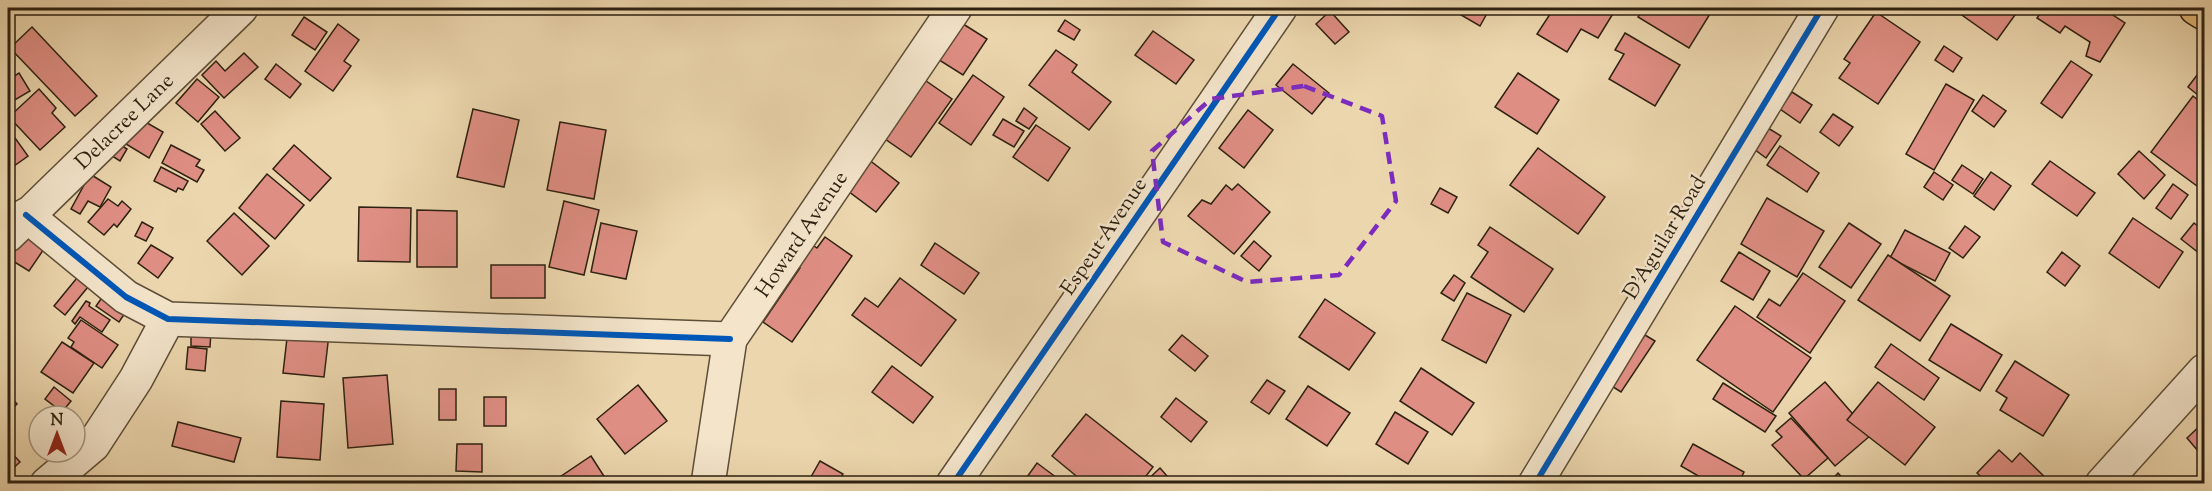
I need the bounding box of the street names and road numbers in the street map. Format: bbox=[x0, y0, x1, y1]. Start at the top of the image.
street label: Delacree Lane bbox=[69, 67, 182, 177]
street label: Howard Avenue bbox=[749, 166, 856, 304]
street label: D'Aguilar Road bbox=[1617, 170, 1715, 306]
street label: Espeut Avenue bbox=[1054, 172, 1155, 302]

